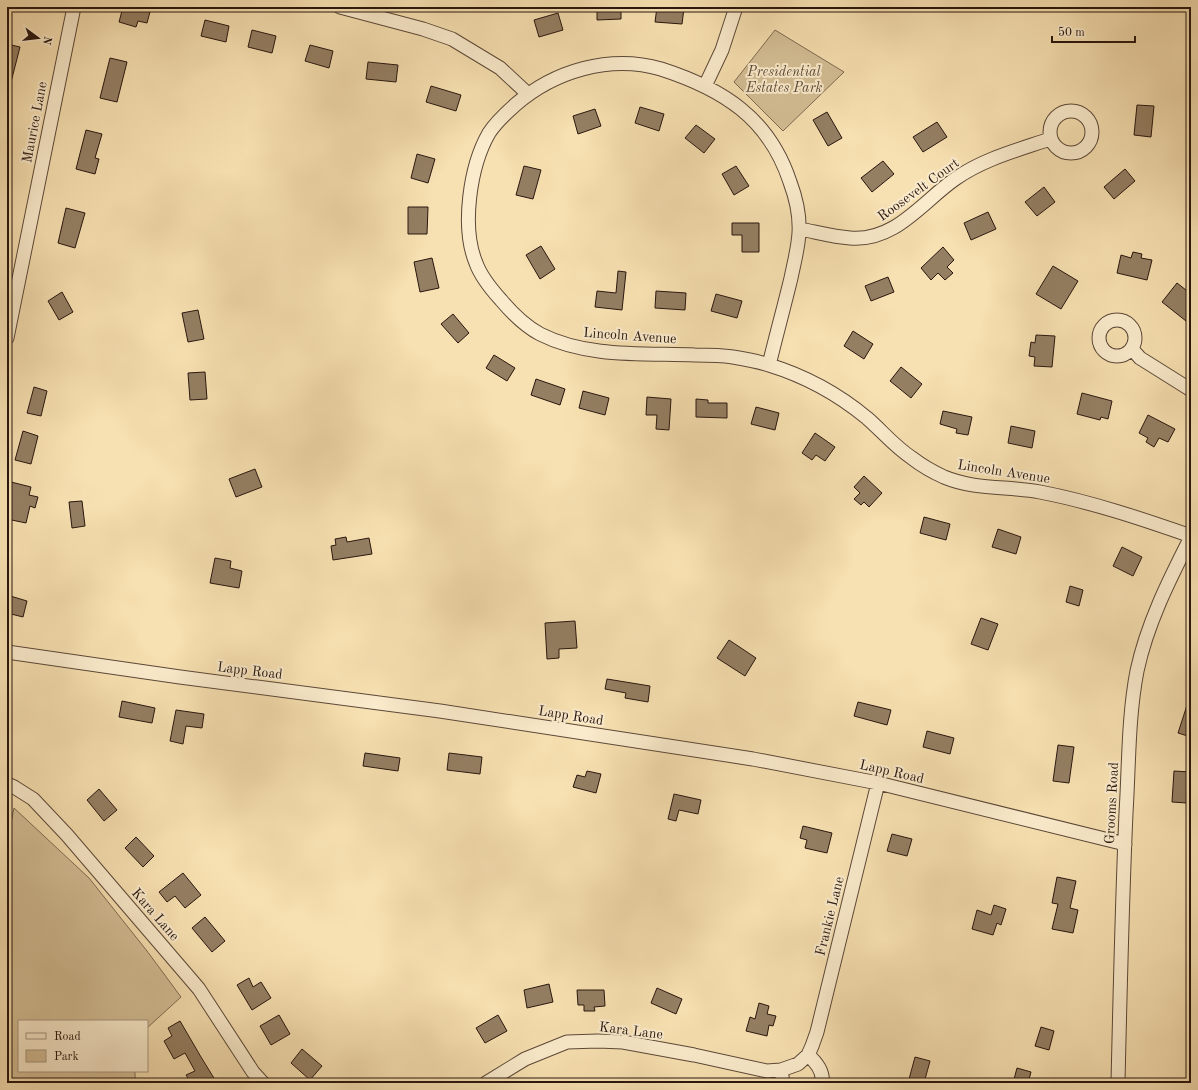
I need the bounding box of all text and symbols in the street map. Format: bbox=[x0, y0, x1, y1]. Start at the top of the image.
north arrow bbox=[18, 18, 58, 58]
scale bar bbox=[1052, 18, 1135, 44]
text: 50 m bbox=[1058, 26, 1085, 39]
text: N bbox=[40, 35, 53, 46]
park label: Presidential Estates Park bbox=[745, 65, 822, 95]
street label: Maurice Lane bbox=[20, 80, 50, 164]
street label: Roosevelt Court bbox=[875, 156, 962, 224]
street label: Lincoln Avenue bbox=[583, 326, 677, 346]
street label: Lincoln Avenue bbox=[957, 458, 1051, 486]
street label: Lapp Road bbox=[216, 660, 283, 682]
street label: Lapp Road bbox=[537, 704, 604, 728]
street label: Lapp Road bbox=[858, 758, 925, 786]
street label: Grooms Road bbox=[1103, 762, 1121, 844]
street label: Frankie Lane bbox=[813, 875, 847, 957]
street label: Kara Lane bbox=[129, 886, 182, 944]
legend bbox=[18, 1020, 148, 1072]
street label: Kara Lane bbox=[598, 1020, 664, 1042]
text: Road bbox=[54, 1031, 81, 1043]
text: Park bbox=[54, 1051, 79, 1063]

